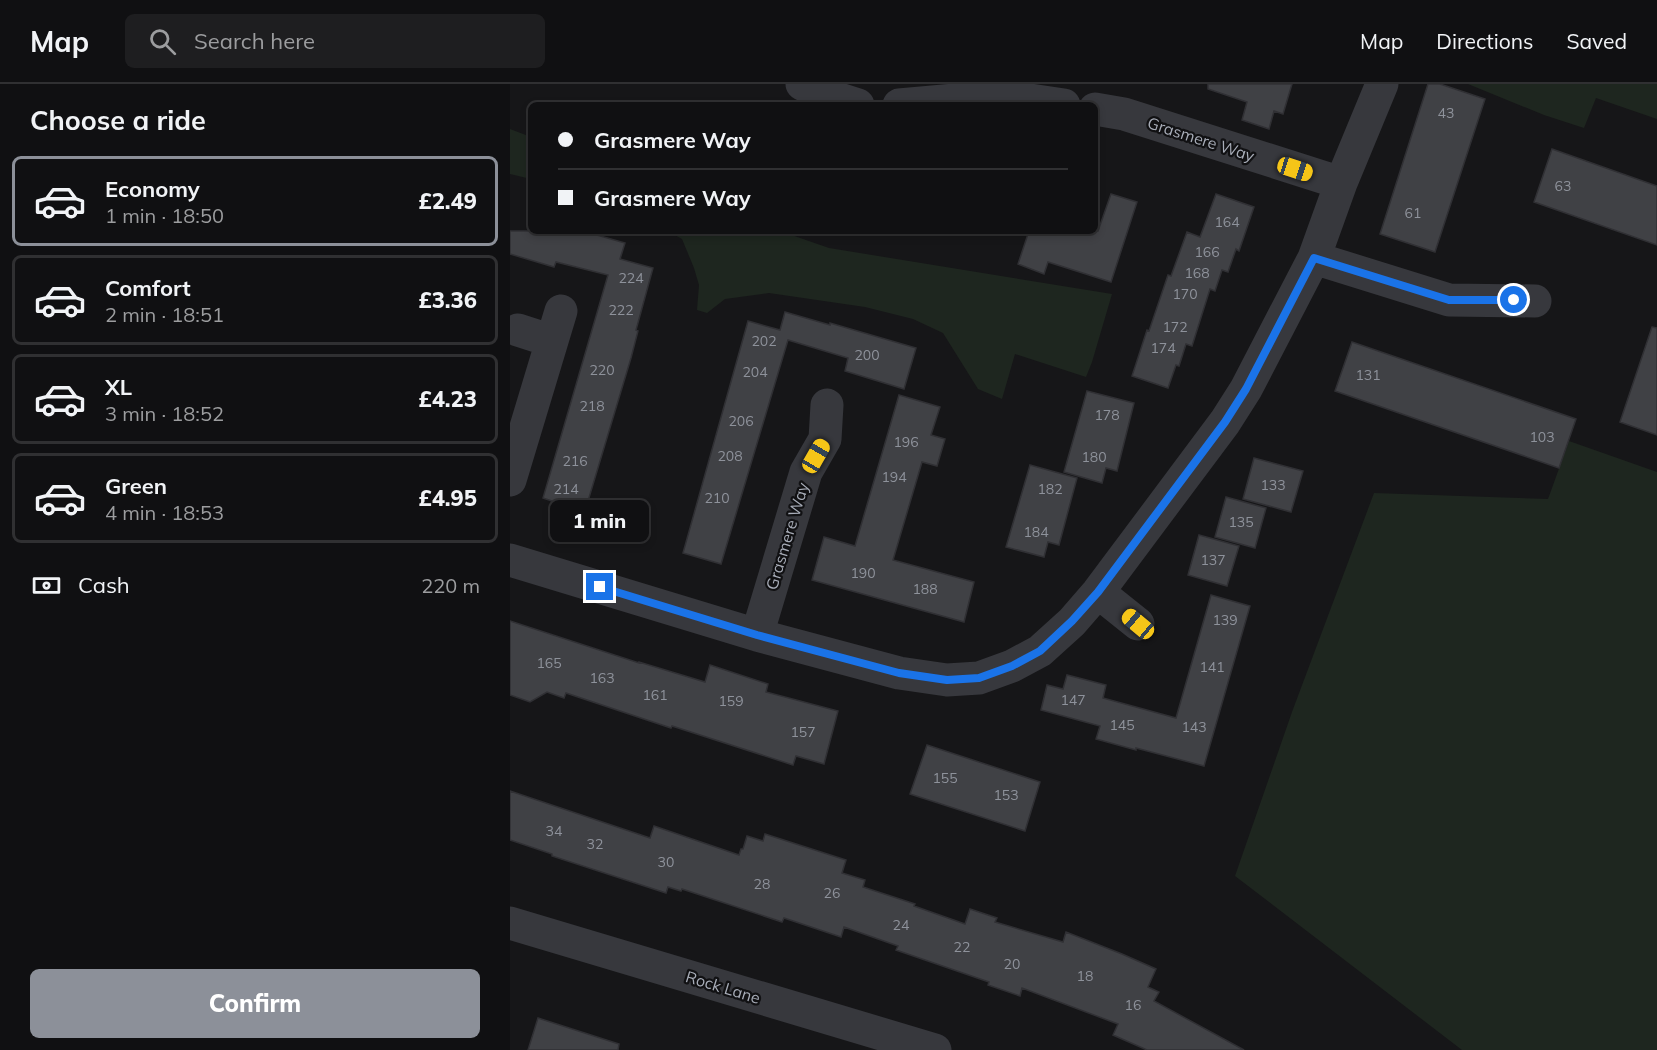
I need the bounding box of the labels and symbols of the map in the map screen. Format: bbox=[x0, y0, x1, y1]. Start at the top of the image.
house number: 43 bbox=[1438, 104, 1454, 122]
street label: Grasmere Way bbox=[1145, 112, 1257, 166]
car bbox=[1275, 155, 1315, 183]
house number: 63 bbox=[1555, 177, 1571, 195]
house number: 61 bbox=[1405, 204, 1421, 222]
house number: 164 bbox=[1214, 213, 1240, 231]
house number: 166 bbox=[1194, 243, 1220, 261]
house number: 168 bbox=[1184, 264, 1210, 282]
house number: 224 bbox=[618, 269, 644, 287]
house number: 170 bbox=[1172, 285, 1198, 303]
route start bbox=[1500, 286, 1527, 313]
house number: 222 bbox=[608, 301, 634, 319]
house number: 172 bbox=[1162, 318, 1188, 336]
house number: 202 bbox=[751, 332, 777, 350]
house number: 174 bbox=[1150, 339, 1176, 357]
house number: 200 bbox=[854, 346, 880, 364]
house number: 220 bbox=[589, 361, 615, 379]
house number: 204 bbox=[742, 363, 768, 381]
house number: 131 bbox=[1355, 366, 1381, 384]
house number: 218 bbox=[579, 397, 605, 415]
house number: 178 bbox=[1094, 406, 1120, 424]
house number: 206 bbox=[728, 412, 754, 430]
house number: 103 bbox=[1529, 428, 1555, 446]
house number: 196 bbox=[893, 433, 919, 451]
car bbox=[799, 436, 833, 476]
house number: 208 bbox=[717, 447, 743, 465]
house number: 180 bbox=[1081, 448, 1107, 466]
house number: 216 bbox=[562, 452, 588, 470]
house number: 194 bbox=[881, 468, 907, 486]
house number: 133 bbox=[1260, 476, 1286, 494]
street label: Grasmere Way bbox=[761, 479, 813, 592]
house number: 214 bbox=[553, 480, 579, 498]
house number: 182 bbox=[1037, 480, 1063, 498]
house number: 210 bbox=[704, 489, 730, 507]
callout: 1 min bbox=[550, 500, 650, 542]
house number: 135 bbox=[1228, 513, 1254, 531]
house number: 184 bbox=[1023, 523, 1049, 541]
house number: 137 bbox=[1200, 551, 1226, 569]
house number: 190 bbox=[850, 564, 876, 582]
route end bbox=[586, 573, 613, 600]
house number: 188 bbox=[912, 580, 938, 598]
car bbox=[1118, 606, 1158, 642]
house number: 139 bbox=[1212, 611, 1238, 629]
house number: 165 bbox=[536, 654, 562, 672]
house number: 141 bbox=[1199, 658, 1225, 676]
house number: 163 bbox=[589, 669, 615, 687]
house number: 161 bbox=[642, 686, 668, 704]
house number: 147 bbox=[1060, 691, 1086, 709]
house number: 159 bbox=[718, 692, 744, 710]
house number: 145 bbox=[1109, 716, 1135, 734]
house number: 143 bbox=[1181, 718, 1207, 736]
house number: 157 bbox=[790, 723, 816, 741]
house number: 155 bbox=[932, 769, 958, 787]
house number: 153 bbox=[993, 786, 1019, 804]
house number: 34 bbox=[546, 822, 563, 840]
house number: 32 bbox=[587, 835, 603, 853]
house number: 30 bbox=[658, 853, 674, 871]
house number: 28 bbox=[754, 875, 770, 893]
house number: 26 bbox=[824, 884, 840, 902]
house number: 24 bbox=[893, 916, 910, 934]
house number: 22 bbox=[954, 938, 970, 956]
house number: 20 bbox=[1004, 955, 1020, 973]
street label: Rock Lane bbox=[683, 966, 763, 1008]
house number: 18 bbox=[1077, 967, 1093, 985]
house number: 16 bbox=[1125, 996, 1141, 1014]

